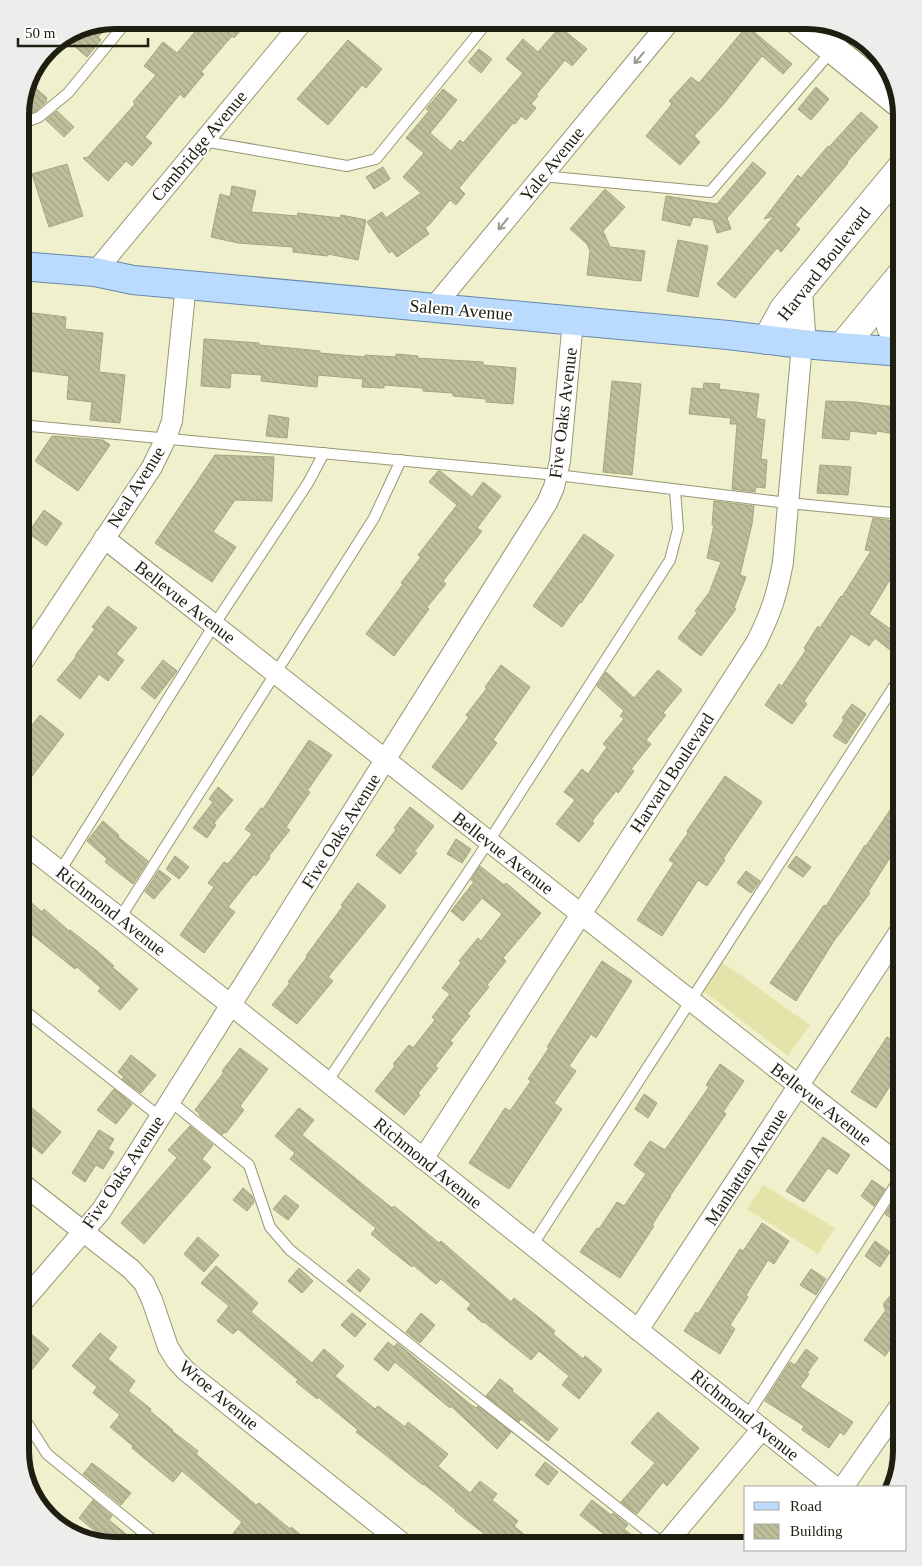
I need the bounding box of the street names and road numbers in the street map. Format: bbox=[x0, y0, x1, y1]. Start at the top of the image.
street label: Cambridge Avenue bbox=[147, 87, 251, 205]
street label: Yale Avenue bbox=[516, 123, 588, 205]
street label: Harvard Boulevard bbox=[773, 203, 875, 325]
street label: Salem Avenue bbox=[409, 296, 513, 324]
street label: Five Oaks Avenue bbox=[545, 346, 581, 480]
street label: Neal Avenue bbox=[103, 443, 169, 531]
street label: Bellevue Avenue bbox=[131, 557, 239, 647]
street label: Harvard Boulevard bbox=[626, 709, 718, 837]
street label: Five Oaks Avenue bbox=[298, 770, 384, 892]
street label: Bellevue Avenue bbox=[449, 808, 557, 898]
street label: Richmond Avenue bbox=[52, 862, 170, 960]
street label: Bellevue Avenue bbox=[767, 1059, 875, 1149]
street label: Manhattan Avenue bbox=[701, 1105, 791, 1229]
street label: Five Oaks Avenue bbox=[78, 1112, 168, 1232]
street label: Richmond Avenue bbox=[370, 1113, 486, 1213]
street label: Wroe Avenue bbox=[175, 1356, 263, 1434]
street label: Richmond Avenue bbox=[687, 1365, 803, 1465]

